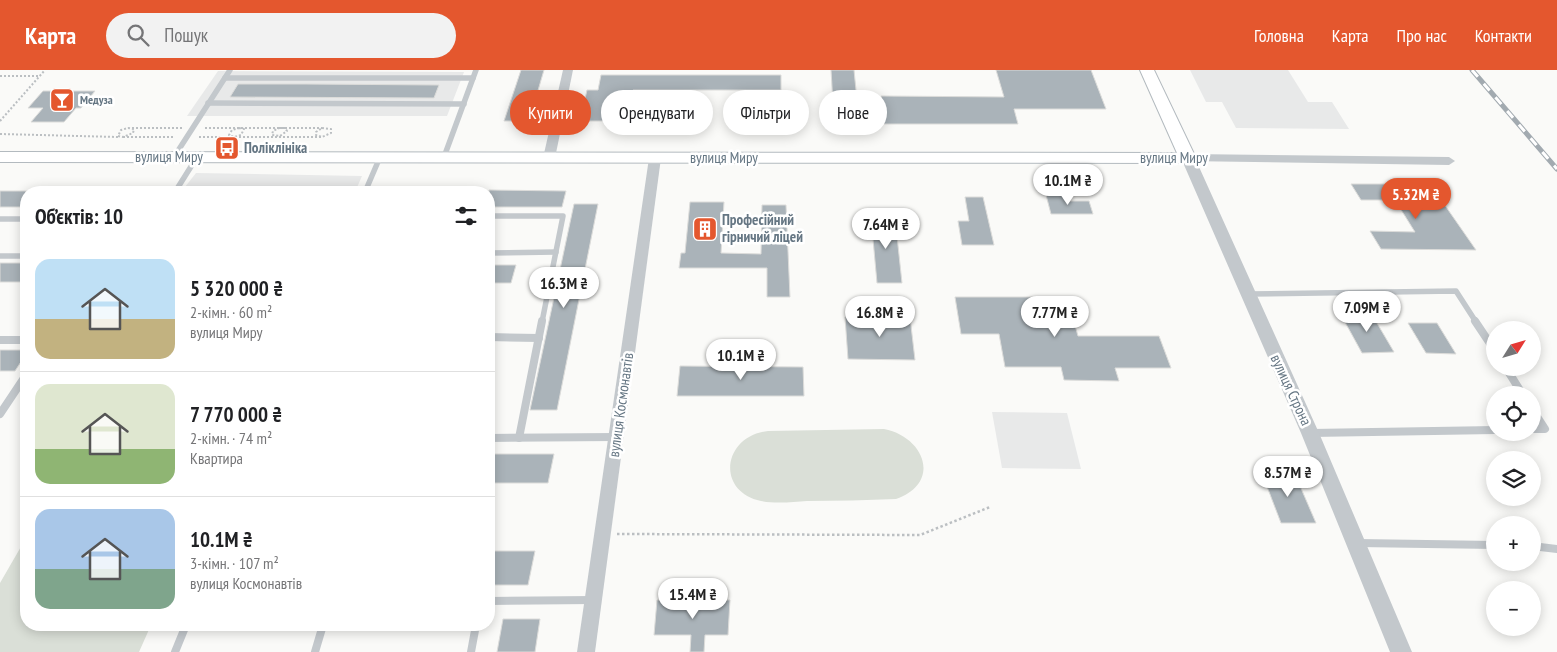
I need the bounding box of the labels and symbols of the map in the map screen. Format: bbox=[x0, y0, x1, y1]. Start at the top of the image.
bar icon: Медуза bbox=[49, 87, 75, 113]
place label: Медуза bbox=[80, 92, 113, 107]
bus stop icon: Поліклініка bbox=[214, 135, 240, 161]
place label: Поліклініка bbox=[244, 138, 307, 157]
street label: вулиця Миру bbox=[135, 147, 203, 166]
street label: вулиця Миру bbox=[690, 148, 758, 167]
street label: вулиця Миру bbox=[1140, 148, 1208, 167]
pin: 10.1M ₴ bbox=[1022, 164, 1114, 206]
pin: 5.32M ₴ bbox=[1370, 178, 1462, 220]
pin: 7.64M ₴ bbox=[840, 208, 932, 250]
place label: Професійний гірничий ліцей bbox=[722, 210, 803, 246]
building icon: Професійний гірничий ліцей bbox=[692, 216, 718, 242]
pin: 16.3M ₴ bbox=[518, 266, 610, 309]
pin: 7.09M ₴ bbox=[1321, 290, 1413, 333]
pin: 16.8M ₴ bbox=[834, 296, 926, 338]
pin: 7.77M ₴ bbox=[1009, 296, 1101, 338]
north arrow bbox=[1486, 321, 1541, 376]
pin: 10.1M ₴ bbox=[695, 338, 787, 381]
street label: вулиця Космонавтів bbox=[604, 351, 637, 458]
street label: вулиця Строна bbox=[1267, 351, 1316, 428]
pin: 8.57M ₴ bbox=[1242, 456, 1334, 498]
pin: 15.4M ₴ bbox=[647, 578, 739, 620]

